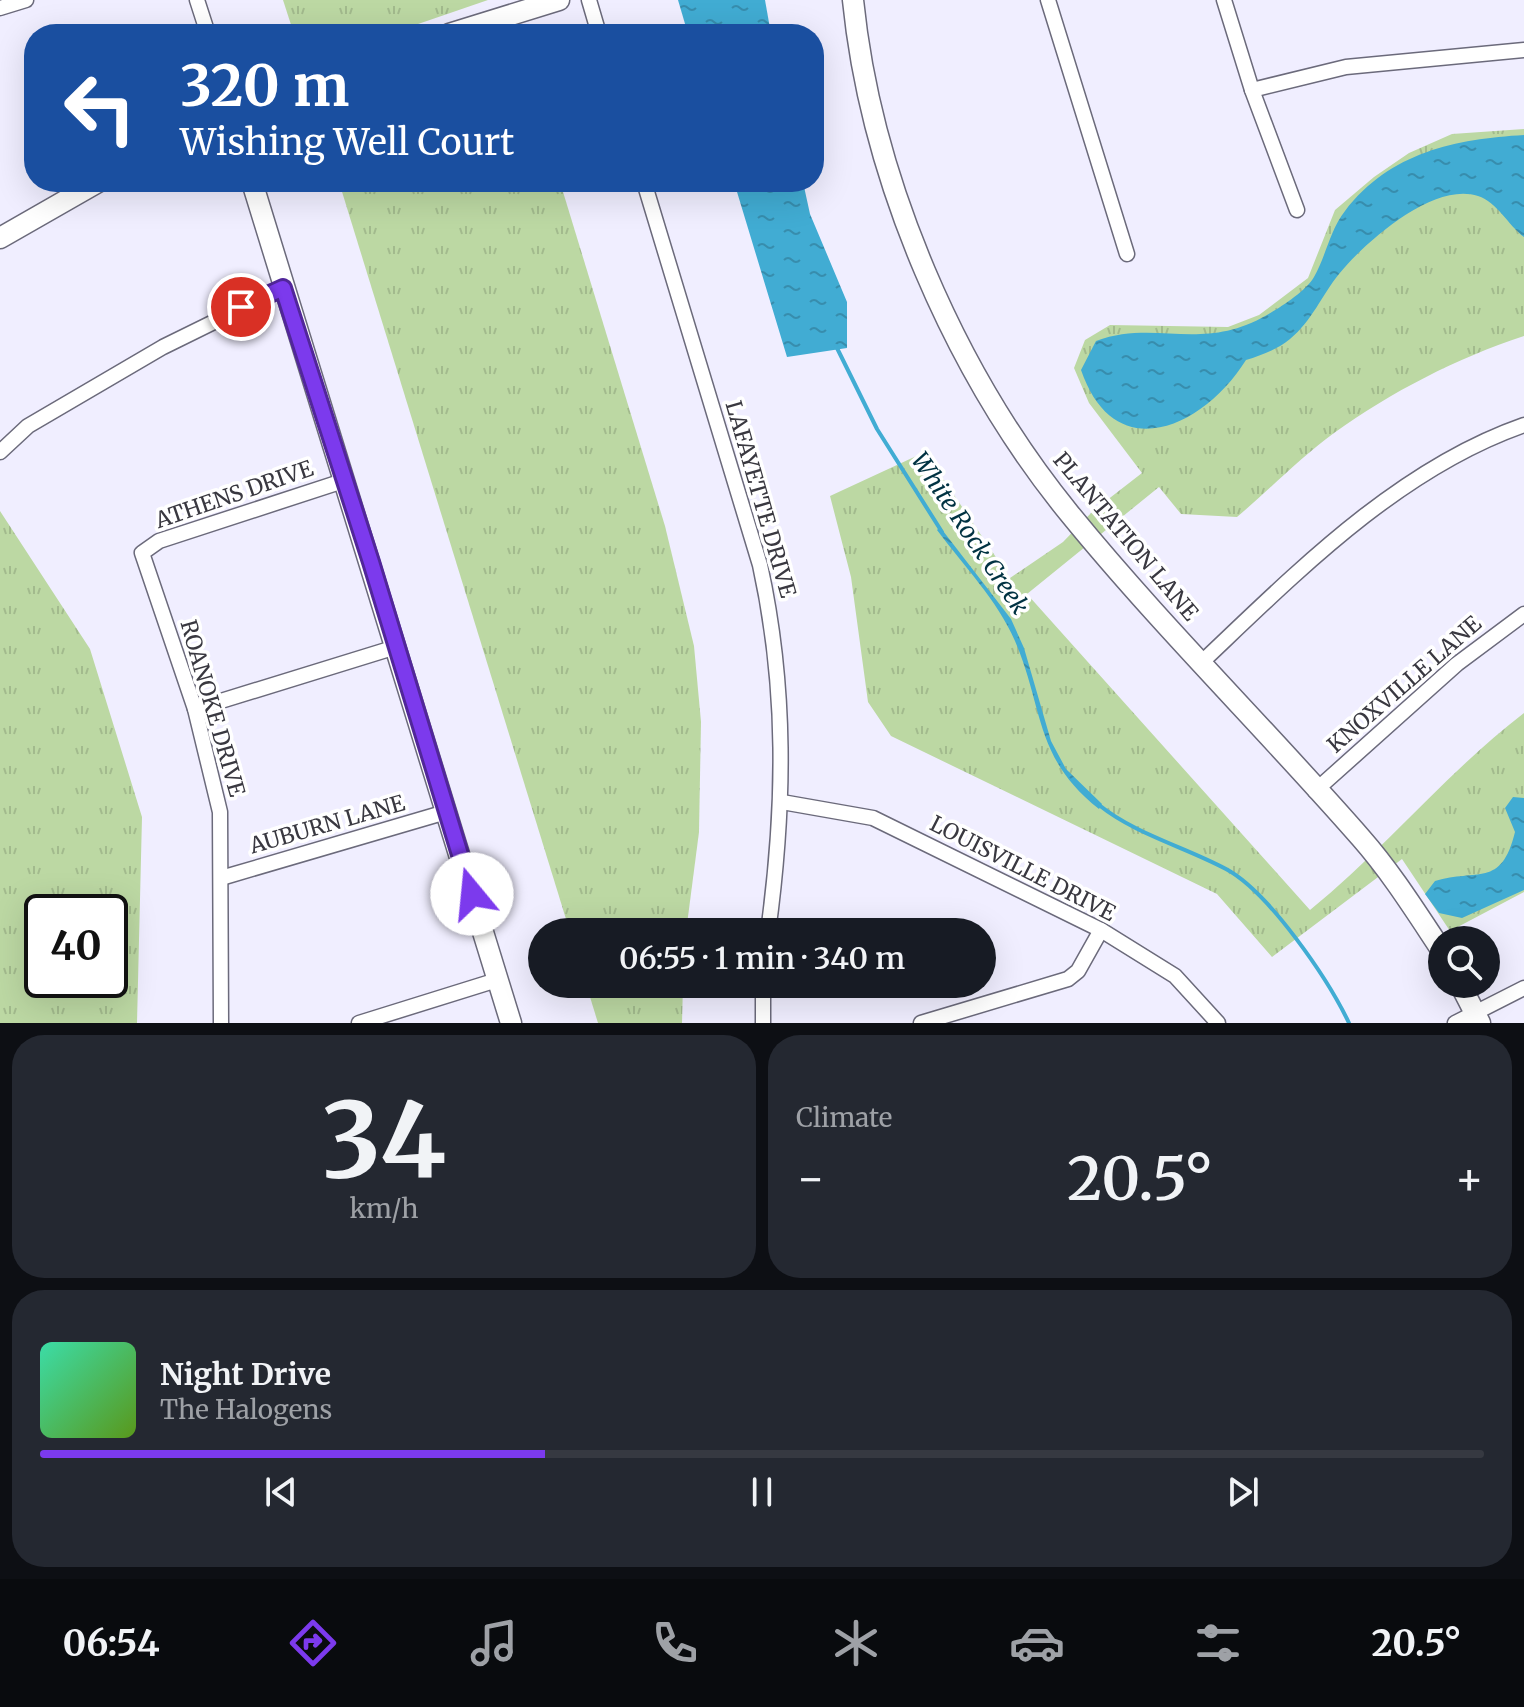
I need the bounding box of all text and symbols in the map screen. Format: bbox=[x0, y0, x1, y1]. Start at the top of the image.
text: 320 m bbox=[180, 51, 349, 121]
icon: left bbox=[48, 56, 152, 160]
text: Wishing Well Court bbox=[180, 120, 514, 165]
pin bbox=[207, 273, 275, 341]
icon: arrive bbox=[219, 285, 263, 329]
street label: LAFAYETTE DRIVE bbox=[720, 398, 802, 600]
water label: White Rock Creek bbox=[904, 446, 1036, 620]
street label: PLANTATION LANE bbox=[1047, 446, 1205, 626]
street label: ATHENS DRIVE bbox=[150, 454, 317, 534]
street label: KNOXVILLE LANE bbox=[1321, 610, 1487, 758]
street label: ROANOKE DRIVE bbox=[174, 616, 252, 800]
street label: AUBURN LANE bbox=[245, 788, 408, 860]
street label: LOUISVILLE DRIVE bbox=[925, 809, 1121, 927]
position arrow bbox=[430, 852, 514, 936]
speed limit sign: 40 bbox=[24, 894, 128, 998]
map controls bbox=[1428, 926, 1500, 998]
button: search bbox=[1428, 926, 1500, 998]
text: 06:55 · 1 min · 340 m bbox=[619, 939, 905, 977]
text: 34 bbox=[322, 1075, 446, 1205]
text: Climate bbox=[796, 1101, 892, 1134]
text: 20.5° bbox=[1067, 1141, 1213, 1216]
text: − bbox=[796, 1151, 825, 1206]
text: + bbox=[1455, 1151, 1484, 1206]
text: km/h bbox=[350, 1192, 418, 1225]
text: Night Drive bbox=[160, 1355, 331, 1393]
text: The Halogens bbox=[160, 1393, 332, 1426]
icon: previous bbox=[259, 1470, 303, 1514]
icon: pause bbox=[740, 1470, 784, 1514]
icon: next bbox=[1221, 1470, 1265, 1514]
icon: directions bbox=[285, 1615, 341, 1671]
icon: music bbox=[466, 1615, 522, 1671]
icon: phone bbox=[647, 1615, 703, 1671]
icon: climate bbox=[828, 1615, 884, 1671]
icon: car bbox=[1009, 1615, 1065, 1671]
icon: filters bbox=[1190, 1615, 1246, 1671]
text: 06:54 bbox=[63, 1621, 160, 1666]
text: 20.5° bbox=[1372, 1621, 1461, 1666]

